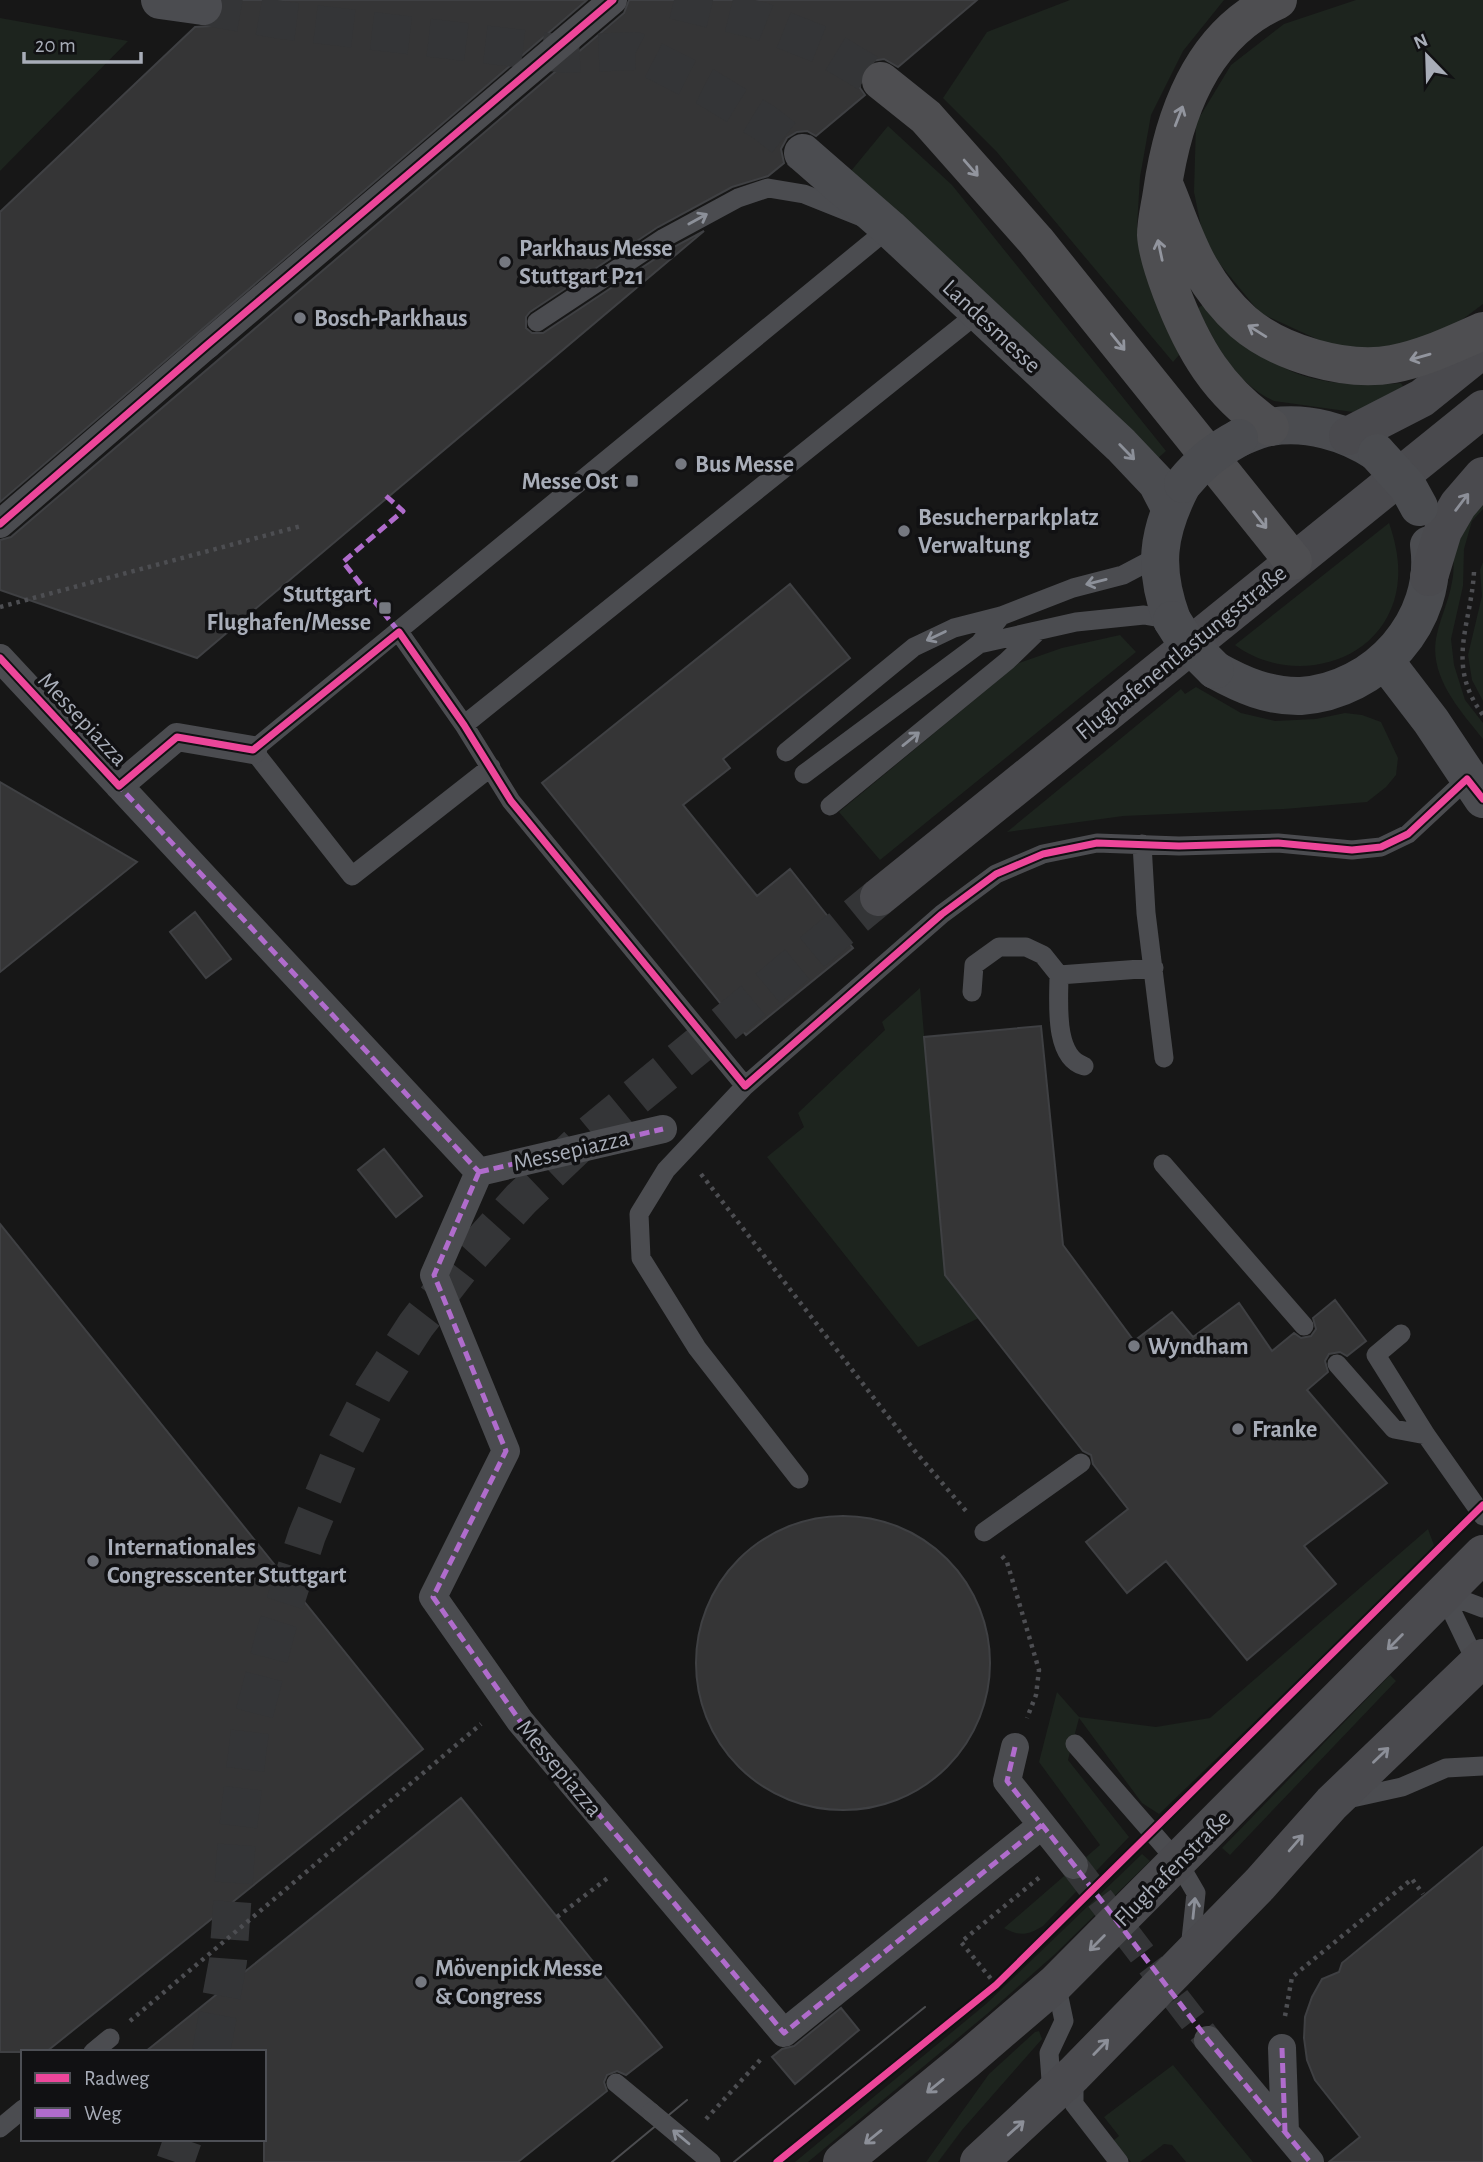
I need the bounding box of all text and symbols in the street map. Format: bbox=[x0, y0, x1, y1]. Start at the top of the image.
scale bar bbox=[24, 21, 142, 65]
north arrow bbox=[1392, 21, 1462, 91]
text: N bbox=[1411, 30, 1431, 53]
text: 20 m bbox=[35, 35, 76, 56]
one-way arrow bbox=[1174, 106, 1187, 127]
one-way arrow bbox=[963, 159, 980, 176]
one-way arrow bbox=[688, 212, 708, 226]
place label: Parkhaus Messe Stuttgart P21 bbox=[519, 237, 673, 289]
one-way arrow bbox=[1152, 239, 1166, 262]
marker: Parkhaus Messe Stuttgart P21 bbox=[497, 254, 513, 270]
street label: Landesmesse bbox=[938, 275, 1045, 378]
place label: Bosch-Parkhaus bbox=[314, 307, 468, 331]
marker: Bosch-Parkhaus bbox=[292, 310, 308, 326]
one-way arrow bbox=[1248, 324, 1267, 339]
one-way arrow bbox=[1110, 333, 1125, 351]
one-way arrow bbox=[1409, 351, 1432, 364]
one-way arrow bbox=[1118, 443, 1135, 460]
place label: Bus Messe bbox=[695, 453, 794, 477]
marker: Bus Messe bbox=[673, 456, 689, 472]
place label: Messe Ost bbox=[522, 470, 618, 494]
marker: Messe Ost bbox=[624, 473, 640, 489]
one-way arrow bbox=[1454, 493, 1469, 512]
place label: Besucherparkplatz Verwaltung bbox=[918, 506, 1099, 558]
one-way arrow bbox=[1252, 510, 1268, 528]
marker: Besucherparkplatz Verwaltung bbox=[896, 523, 912, 539]
street label: Flughafenentlastungsstraße bbox=[1072, 561, 1291, 745]
one-way arrow bbox=[1085, 576, 1108, 589]
place label: Stuttgart Flughafen/Messe bbox=[207, 583, 371, 635]
marker: Stuttgart Flughafen/Messe bbox=[377, 600, 393, 616]
one-way arrow bbox=[926, 630, 947, 644]
street label: Messepiazza bbox=[33, 668, 131, 771]
one-way arrow bbox=[902, 732, 920, 747]
street label: Messepiazza bbox=[511, 1126, 632, 1176]
place label: Wyndham bbox=[1148, 1335, 1249, 1359]
marker: Wyndham bbox=[1126, 1338, 1142, 1354]
place label: Franke bbox=[1252, 1418, 1317, 1442]
marker: Franke bbox=[1230, 1421, 1246, 1437]
place label: Internationales Congresscenter Stuttgart bbox=[107, 1536, 346, 1588]
marker: Internationales Congresscenter Stuttgart bbox=[85, 1553, 101, 1569]
one-way arrow bbox=[1386, 1633, 1403, 1650]
street label: Messepiazza bbox=[512, 1716, 606, 1822]
one-way arrow bbox=[1372, 1747, 1389, 1764]
street label: Flughafenstraße bbox=[1110, 1806, 1235, 1931]
one-way arrow bbox=[1288, 1834, 1304, 1852]
one-way arrow bbox=[1188, 1897, 1201, 1919]
one-way arrow bbox=[1088, 1934, 1105, 1951]
place label: Mövenpick Messe & Congress bbox=[435, 1957, 603, 2009]
marker: Mövenpick Messe & Congress bbox=[413, 1974, 429, 1990]
one-way arrow bbox=[1092, 2039, 1109, 2056]
legend bbox=[21, 2050, 266, 2141]
text: Radweg bbox=[84, 2068, 150, 2089]
one-way arrow bbox=[926, 2078, 944, 2094]
text: Weg bbox=[84, 2103, 122, 2124]
one-way arrow bbox=[1007, 2120, 1024, 2137]
one-way arrow bbox=[673, 2129, 691, 2145]
one-way arrow bbox=[865, 2129, 883, 2144]

